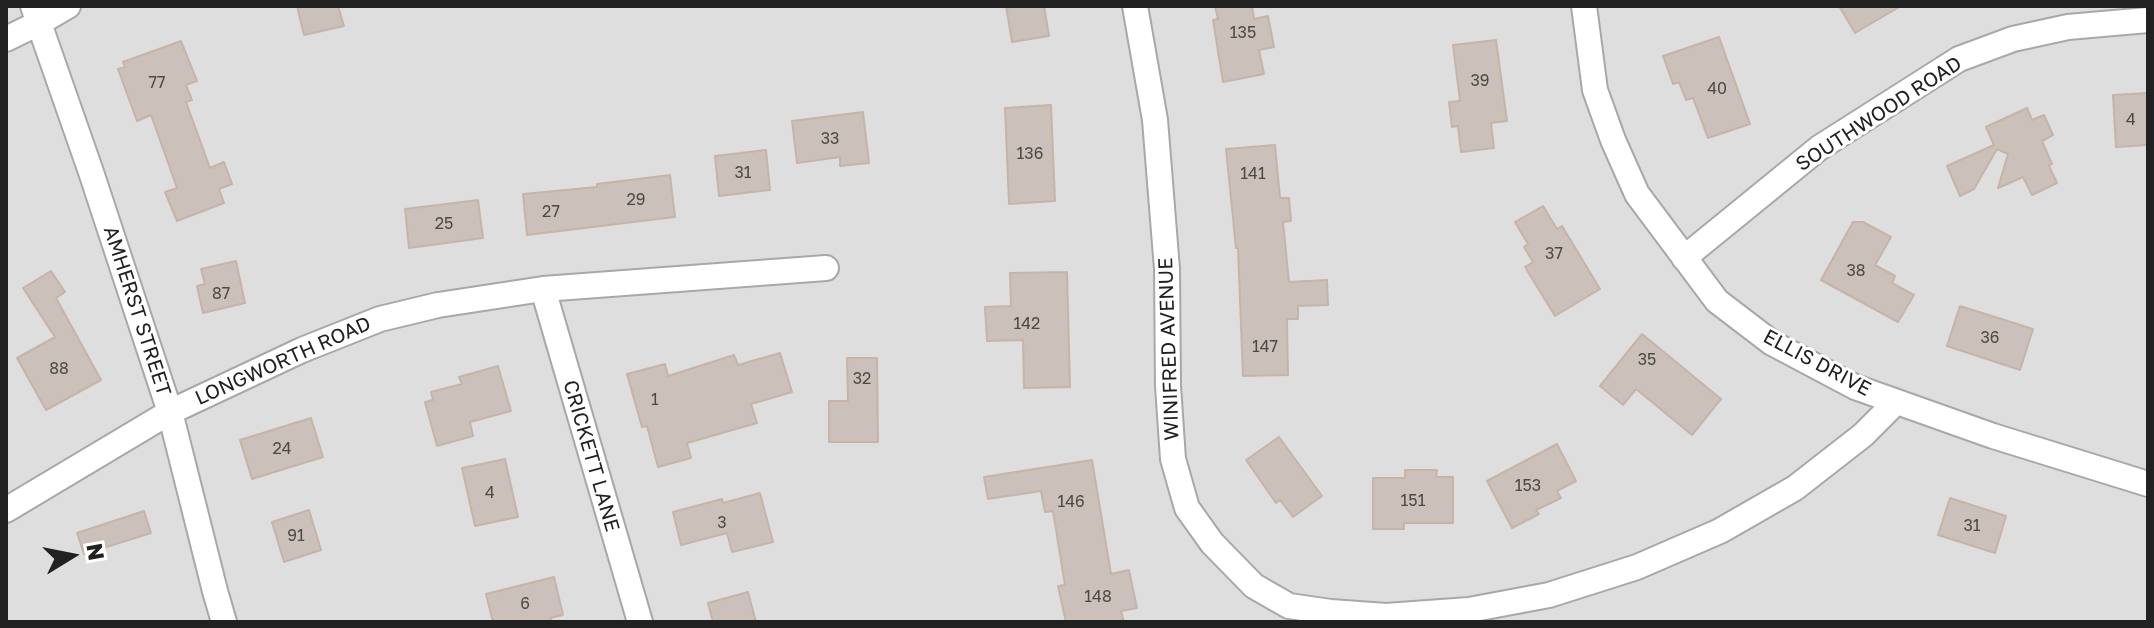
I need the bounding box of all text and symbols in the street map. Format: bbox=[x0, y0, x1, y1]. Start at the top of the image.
house number: 135 bbox=[1230, 23, 1256, 43]
street label: SOUTHWOOD ROAD bbox=[1792, 51, 1966, 177]
house number: 39 bbox=[1470, 71, 1490, 91]
house number: 77 bbox=[149, 73, 165, 93]
house number: 40 bbox=[1707, 79, 1727, 99]
house number: 4 bbox=[2126, 110, 2136, 130]
house number: 33 bbox=[821, 129, 839, 149]
house number: 136 bbox=[1017, 144, 1043, 164]
house number: 31 bbox=[734, 163, 752, 183]
house number: 141 bbox=[1240, 164, 1266, 184]
house number: 29 bbox=[627, 190, 645, 210]
house number: 27 bbox=[542, 202, 560, 222]
house number: 25 bbox=[435, 214, 453, 234]
street label: AMHERST STREET bbox=[98, 223, 176, 399]
house number: 37 bbox=[1545, 244, 1563, 264]
street label: WINIFRED AVENUE bbox=[1154, 257, 1184, 441]
house number: 38 bbox=[1846, 261, 1866, 281]
house number: 87 bbox=[212, 284, 230, 304]
street label: LONGWORTH ROAD bbox=[191, 311, 375, 411]
house number: 142 bbox=[1014, 314, 1040, 334]
street label: ELLIS DRIVE bbox=[1759, 325, 1875, 401]
house number: 36 bbox=[1980, 328, 2000, 348]
house number: 147 bbox=[1252, 337, 1278, 357]
house number: 35 bbox=[1638, 350, 1656, 370]
house number: 88 bbox=[49, 359, 69, 379]
house number: 32 bbox=[853, 369, 871, 389]
street label: CRICKETT LANE bbox=[558, 377, 624, 535]
house number: 1 bbox=[651, 390, 659, 410]
house number: 24 bbox=[272, 439, 292, 459]
house number: 153 bbox=[1515, 476, 1541, 496]
house number: 4 bbox=[485, 483, 495, 503]
house number: 151 bbox=[1401, 491, 1425, 511]
house number: 146 bbox=[1057, 492, 1085, 512]
house number: 3 bbox=[717, 513, 727, 533]
north arrow bbox=[32, 516, 112, 596]
house number: 31 bbox=[1963, 516, 1981, 536]
house number: 91 bbox=[287, 526, 305, 546]
text: N bbox=[81, 541, 111, 562]
house number: 148 bbox=[1084, 587, 1112, 607]
house number: 6 bbox=[520, 594, 530, 614]

